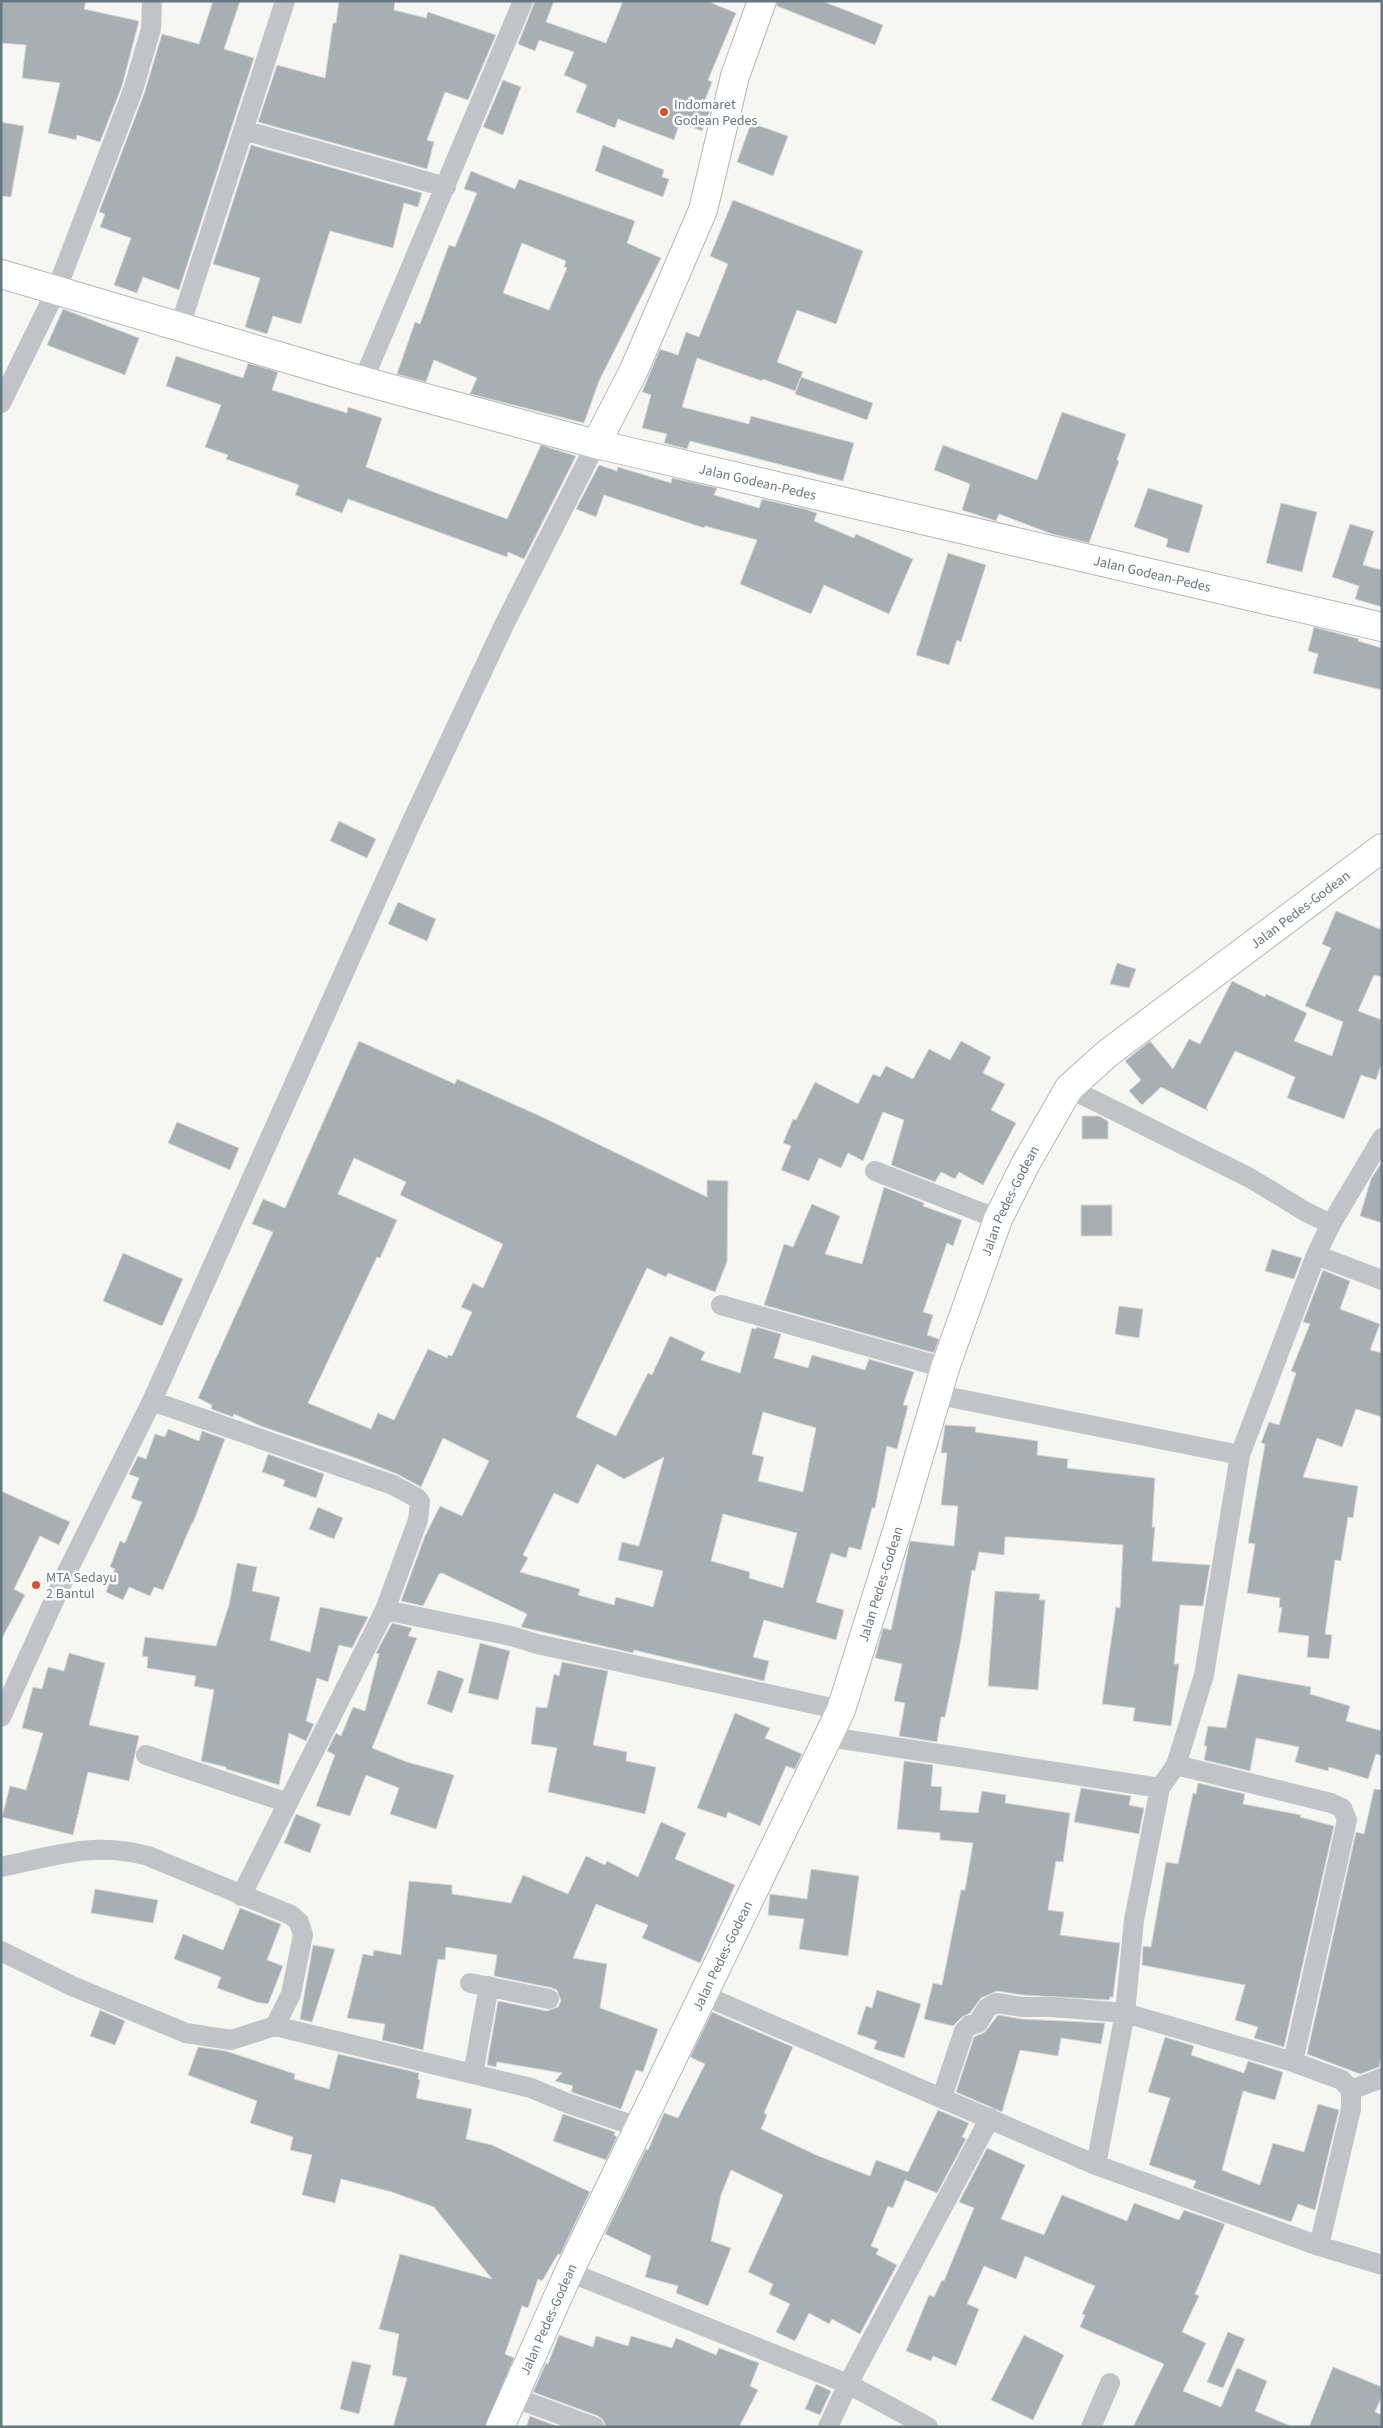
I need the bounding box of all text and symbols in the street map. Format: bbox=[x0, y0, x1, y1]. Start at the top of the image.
place label: Indomaret Godean Pedes bbox=[674, 95, 758, 131]
marker: Indomaret Godean Pedes bbox=[658, 106, 670, 118]
street label: Jalan Godean-Pedes bbox=[697, 459, 818, 506]
street label: Jalan Godean-Pedes bbox=[1091, 551, 1213, 598]
street label: Jalan Pedes-Godean bbox=[1247, 866, 1355, 954]
street label: Jalan Pedes-Godean bbox=[977, 1142, 1045, 1259]
street label: Jalan Pedes-Godean bbox=[854, 1524, 909, 1645]
place label: MTA Sedayu 2 Bantul bbox=[46, 1568, 117, 1604]
marker: MTA Sedayu 2 Bantul bbox=[30, 1579, 42, 1591]
street label: Jalan Pedes-Godean bbox=[688, 1898, 758, 2015]
street label: Jalan Pedes-Godean bbox=[515, 2261, 583, 2379]

